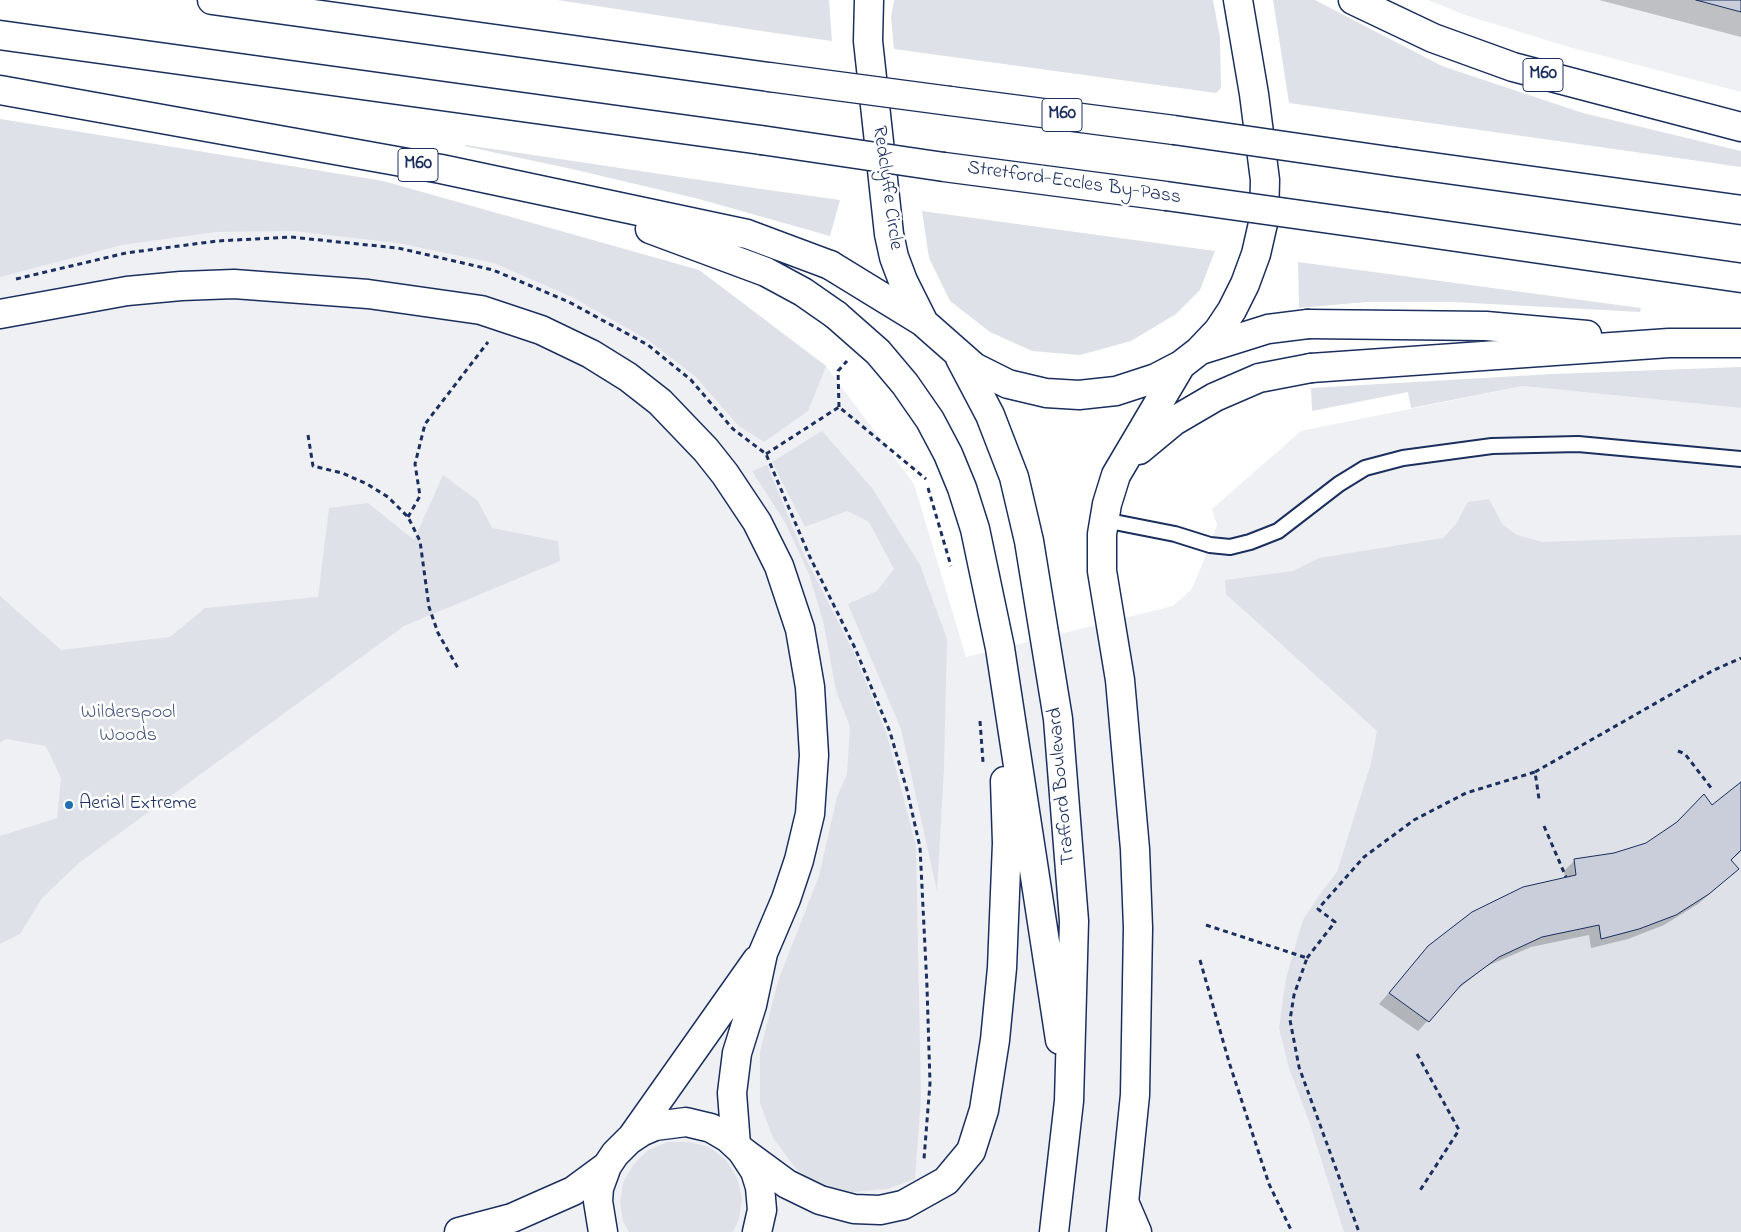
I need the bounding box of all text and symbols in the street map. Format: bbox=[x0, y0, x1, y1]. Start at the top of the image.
road number: M60 bbox=[1523, 58, 1563, 92]
road number: M60 bbox=[1042, 98, 1082, 132]
street label: Redclyffe Circle bbox=[865, 124, 907, 252]
road number: M60 bbox=[398, 148, 438, 182]
street label: Stretford-Eccles By-Pass bbox=[965, 157, 1183, 211]
park label: Wilderspool Woods bbox=[81, 702, 175, 749]
street label: Trafford Boulevard bbox=[1044, 706, 1082, 866]
place label: Aerial Extreme bbox=[79, 793, 197, 817]
marker: Aerial Extreme bbox=[63, 799, 75, 811]

